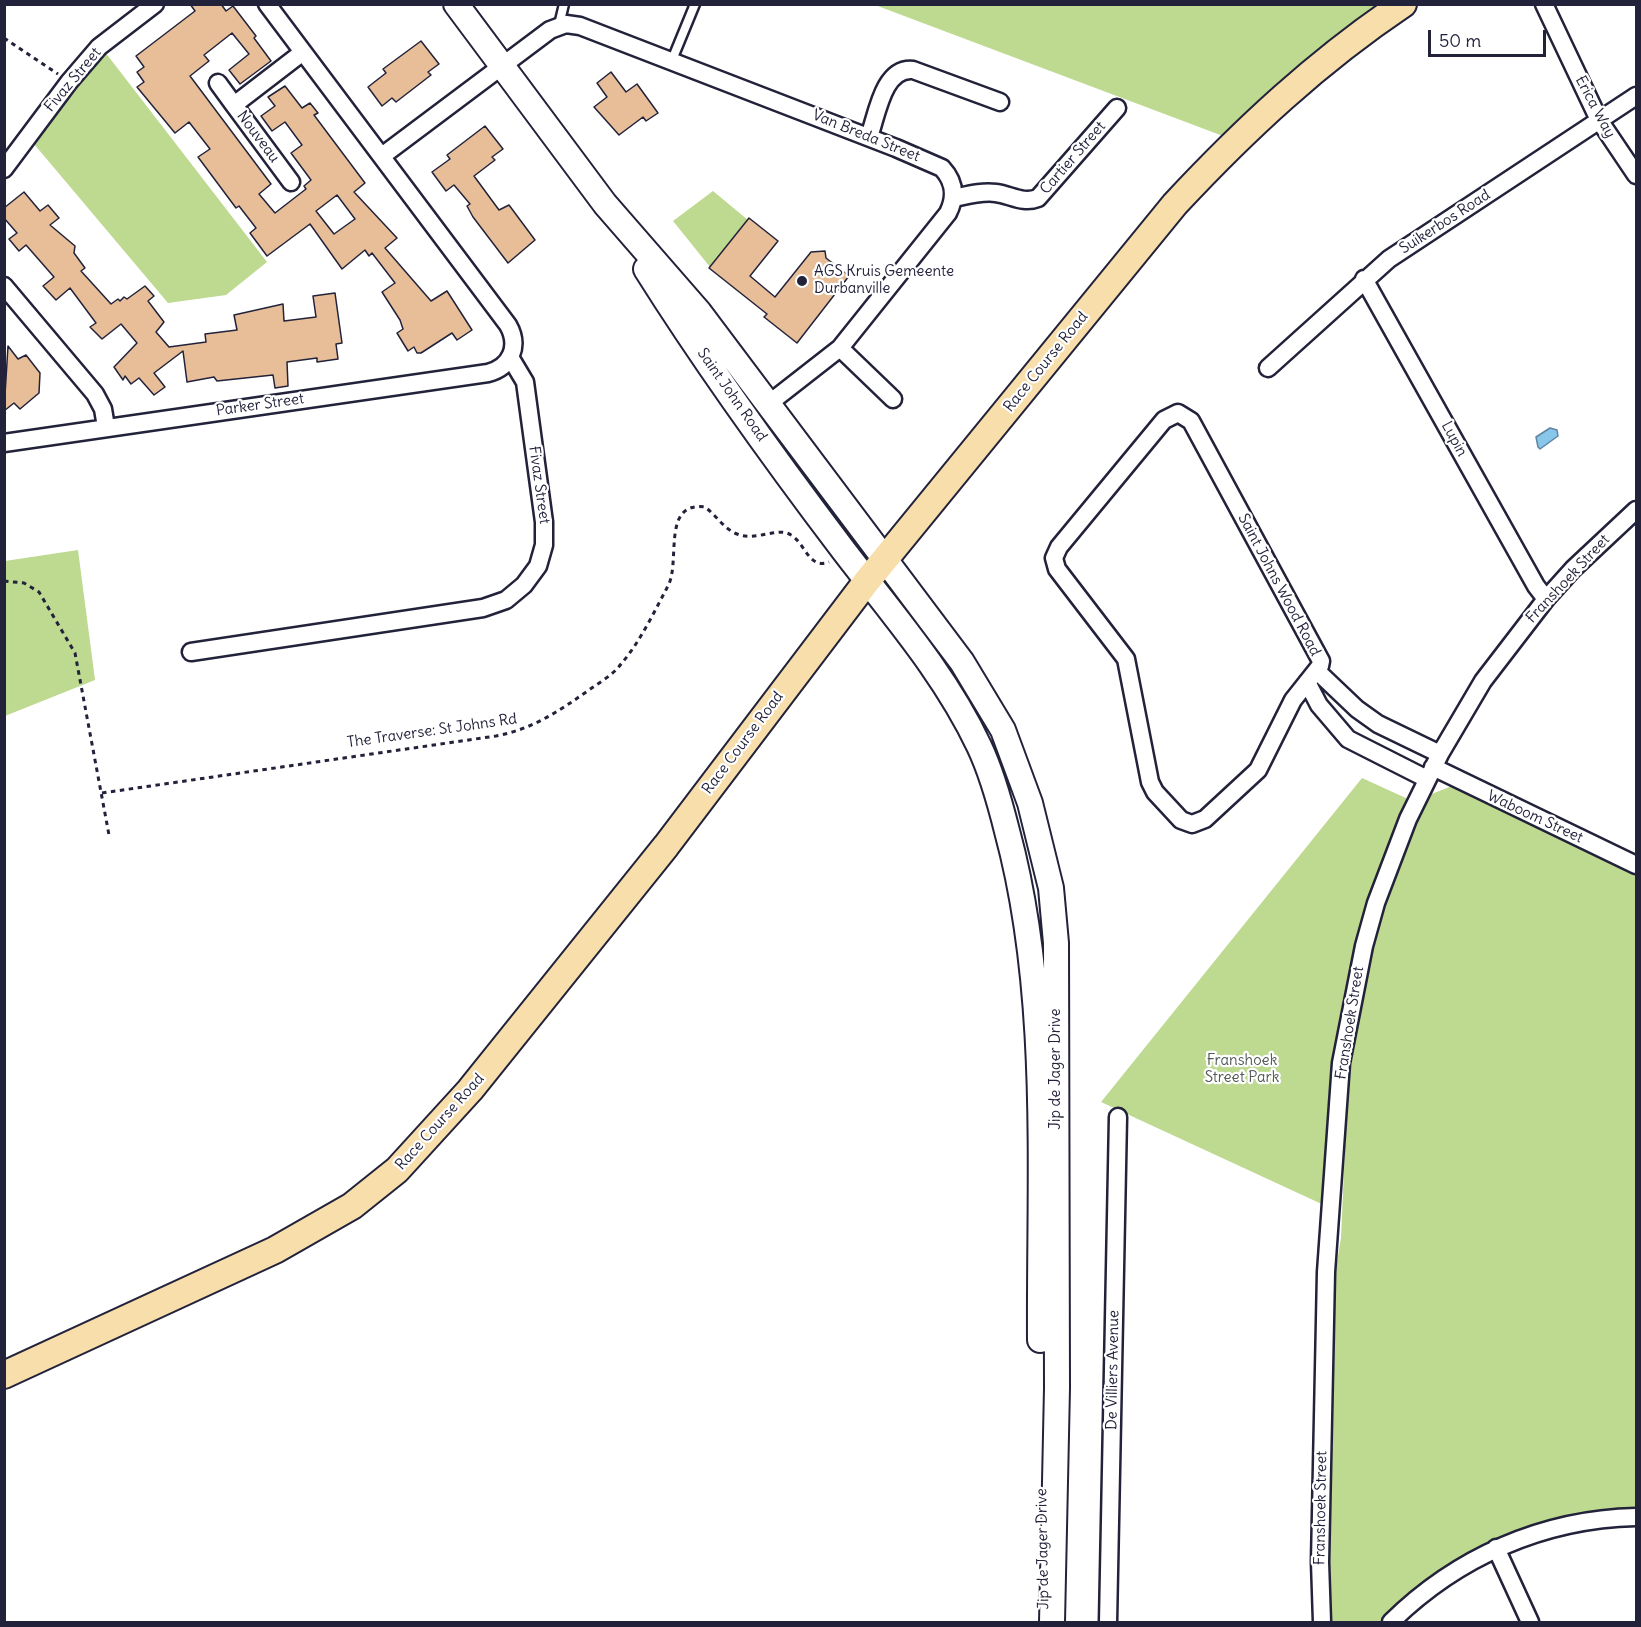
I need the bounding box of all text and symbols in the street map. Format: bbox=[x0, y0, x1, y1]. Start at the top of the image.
scale bar bbox=[1431, 18, 1550, 56]
text: 50 m bbox=[1439, 29, 1481, 52]
street label: Fivaz Street bbox=[41, 44, 105, 116]
street label: Erica Way bbox=[1571, 73, 1619, 141]
street label: Van Breda Street bbox=[810, 106, 922, 166]
street label: Nouveau bbox=[233, 108, 283, 166]
street label: Cartier Street bbox=[1036, 118, 1110, 198]
street label: Suikerbos Road bbox=[1396, 186, 1494, 258]
place label: AGS Kruis Gemeente Durbanville bbox=[814, 263, 954, 298]
marker: AGS Kruis Gemeente Durbanville bbox=[795, 274, 809, 288]
street label: Race Course Road bbox=[1000, 308, 1092, 416]
street label: Saint John Road bbox=[693, 345, 771, 445]
street label: Parker Street bbox=[215, 390, 305, 420]
street label: Lupin bbox=[1437, 418, 1471, 460]
street label: Fivaz Street bbox=[525, 445, 553, 525]
street label: Saint Johns Wood Road bbox=[1234, 511, 1324, 659]
street label: Franshoek Street bbox=[1522, 531, 1614, 627]
street label: Race Course Road bbox=[699, 688, 787, 798]
street label: The Traverse: St Johns Rd bbox=[346, 710, 518, 752]
street label: Waboom Street bbox=[1484, 787, 1586, 847]
street label: Franshoek Street bbox=[1332, 965, 1368, 1081]
street label: Jip de Jager Drive bbox=[1047, 1008, 1065, 1130]
park label: Franshoek Street Park bbox=[1205, 1052, 1279, 1087]
street label: Race Course Road bbox=[392, 1070, 488, 1174]
street label: De Villiers Avenue bbox=[1103, 1310, 1123, 1430]
street label: Franshoek Street bbox=[1311, 1451, 1331, 1565]
street label: Jip de Jager Drive bbox=[1033, 1488, 1053, 1610]

